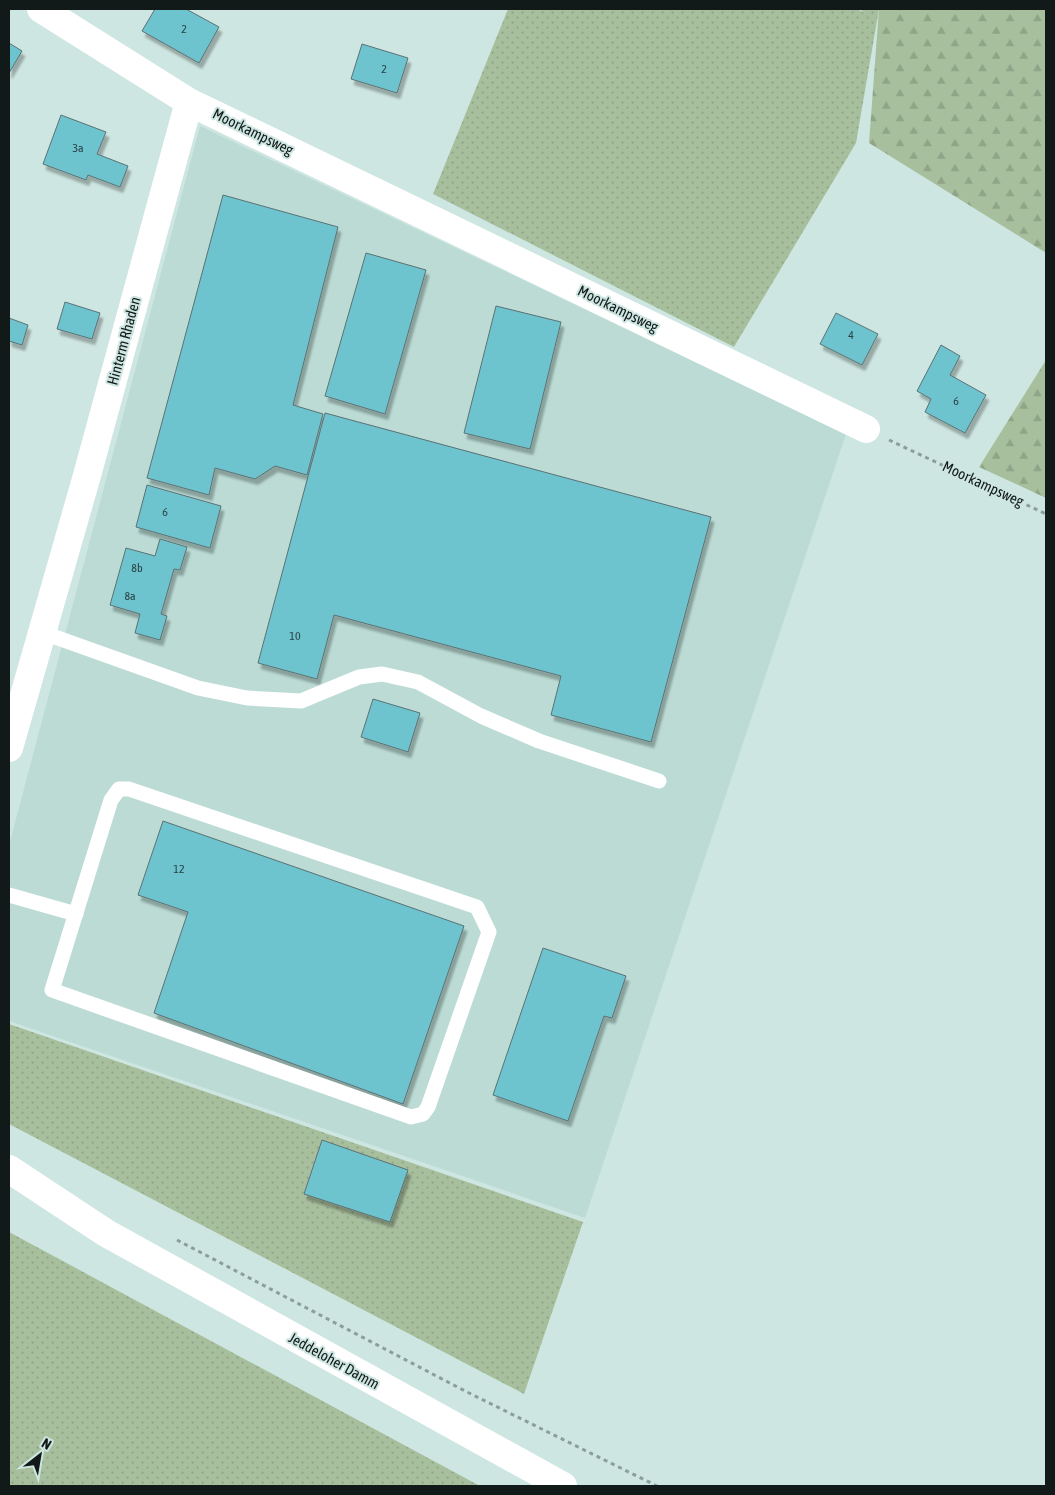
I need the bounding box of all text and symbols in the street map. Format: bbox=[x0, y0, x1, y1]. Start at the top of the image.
house number: 2 bbox=[181, 22, 187, 36]
house number: 2 bbox=[381, 62, 387, 76]
street label: Moorkampsweg bbox=[210, 105, 297, 159]
house number: 3a bbox=[72, 141, 84, 155]
street label: Moorkampsweg bbox=[575, 282, 662, 336]
street label: Hinterm Rhaden bbox=[104, 295, 143, 387]
house number: 4 bbox=[848, 328, 854, 342]
house number: 6 bbox=[953, 394, 959, 408]
street label: Moorkampsweg bbox=[940, 457, 1027, 510]
house number: 6 bbox=[162, 505, 168, 519]
house number: 8b bbox=[131, 561, 143, 575]
house number: 8a bbox=[124, 589, 136, 603]
house number: 10 bbox=[289, 629, 301, 643]
house number: 12 bbox=[173, 862, 185, 876]
street label: Jeddeloher Damm bbox=[286, 1329, 383, 1392]
north arrow bbox=[15, 1430, 65, 1480]
text: N bbox=[39, 1435, 54, 1453]

